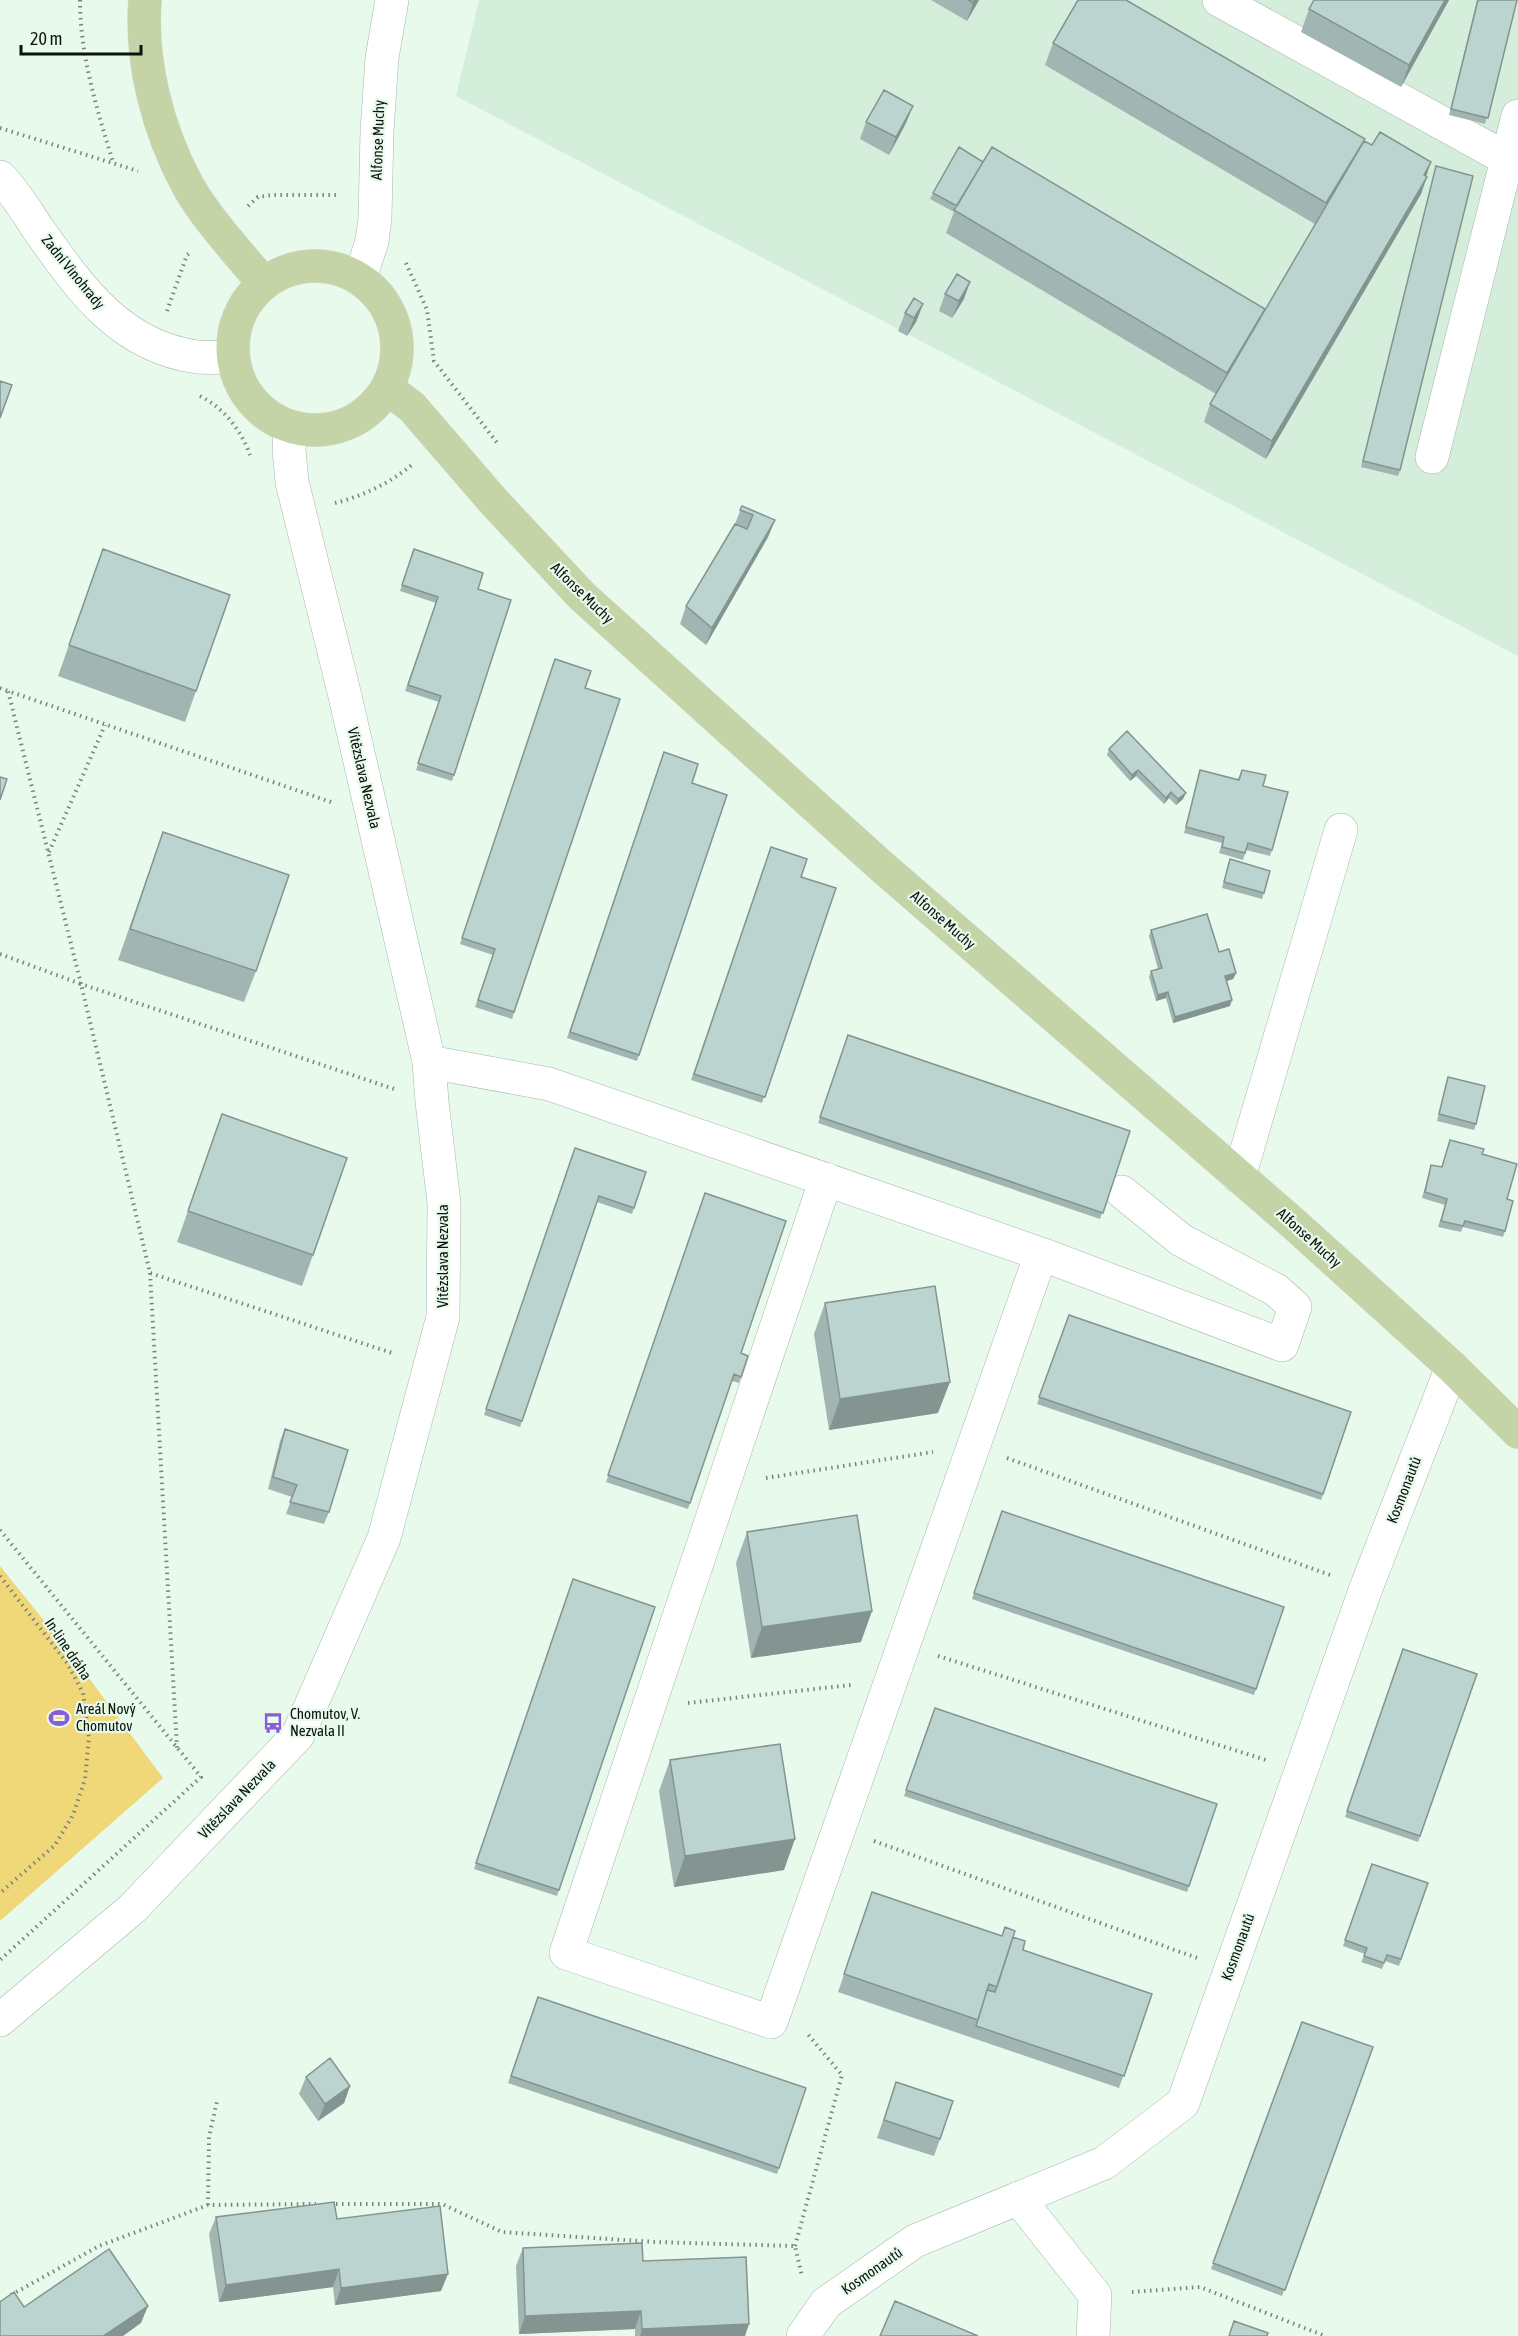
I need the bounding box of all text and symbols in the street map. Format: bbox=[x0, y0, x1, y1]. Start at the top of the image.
scale bar bbox=[21, 18, 141, 56]
text: 20 m bbox=[30, 28, 62, 49]
street label: Alfonse Muchy bbox=[368, 100, 387, 180]
street label: Zadní Vinohrady bbox=[38, 231, 108, 312]
street label: Alfonse Muchy bbox=[548, 559, 617, 627]
street label: Vítězslava Nezvala bbox=[345, 726, 384, 830]
street label: Alfonse Muchy bbox=[907, 887, 979, 952]
street label: Vítězslava Nezvala bbox=[434, 1204, 451, 1308]
street label: Alfonse Muchy bbox=[1274, 1204, 1345, 1271]
street label: Kosmonautů bbox=[1383, 1454, 1424, 1526]
street label: In-line dráha bbox=[42, 1615, 95, 1683]
place label: Areál Nový Chomutov bbox=[76, 1700, 136, 1734]
place label: Chomutov, V. Nezvala II bbox=[290, 1705, 360, 1739]
sports icon: Areál Nový Chomutov bbox=[47, 1706, 71, 1730]
bus stop icon: Chomutov, V. Nezvala II bbox=[261, 1711, 285, 1735]
street label: Vítězslava Nezvala bbox=[195, 1756, 279, 1842]
street label: Kosmonautů bbox=[1218, 1911, 1258, 1983]
street label: Kosmonautů bbox=[838, 2243, 905, 2298]

